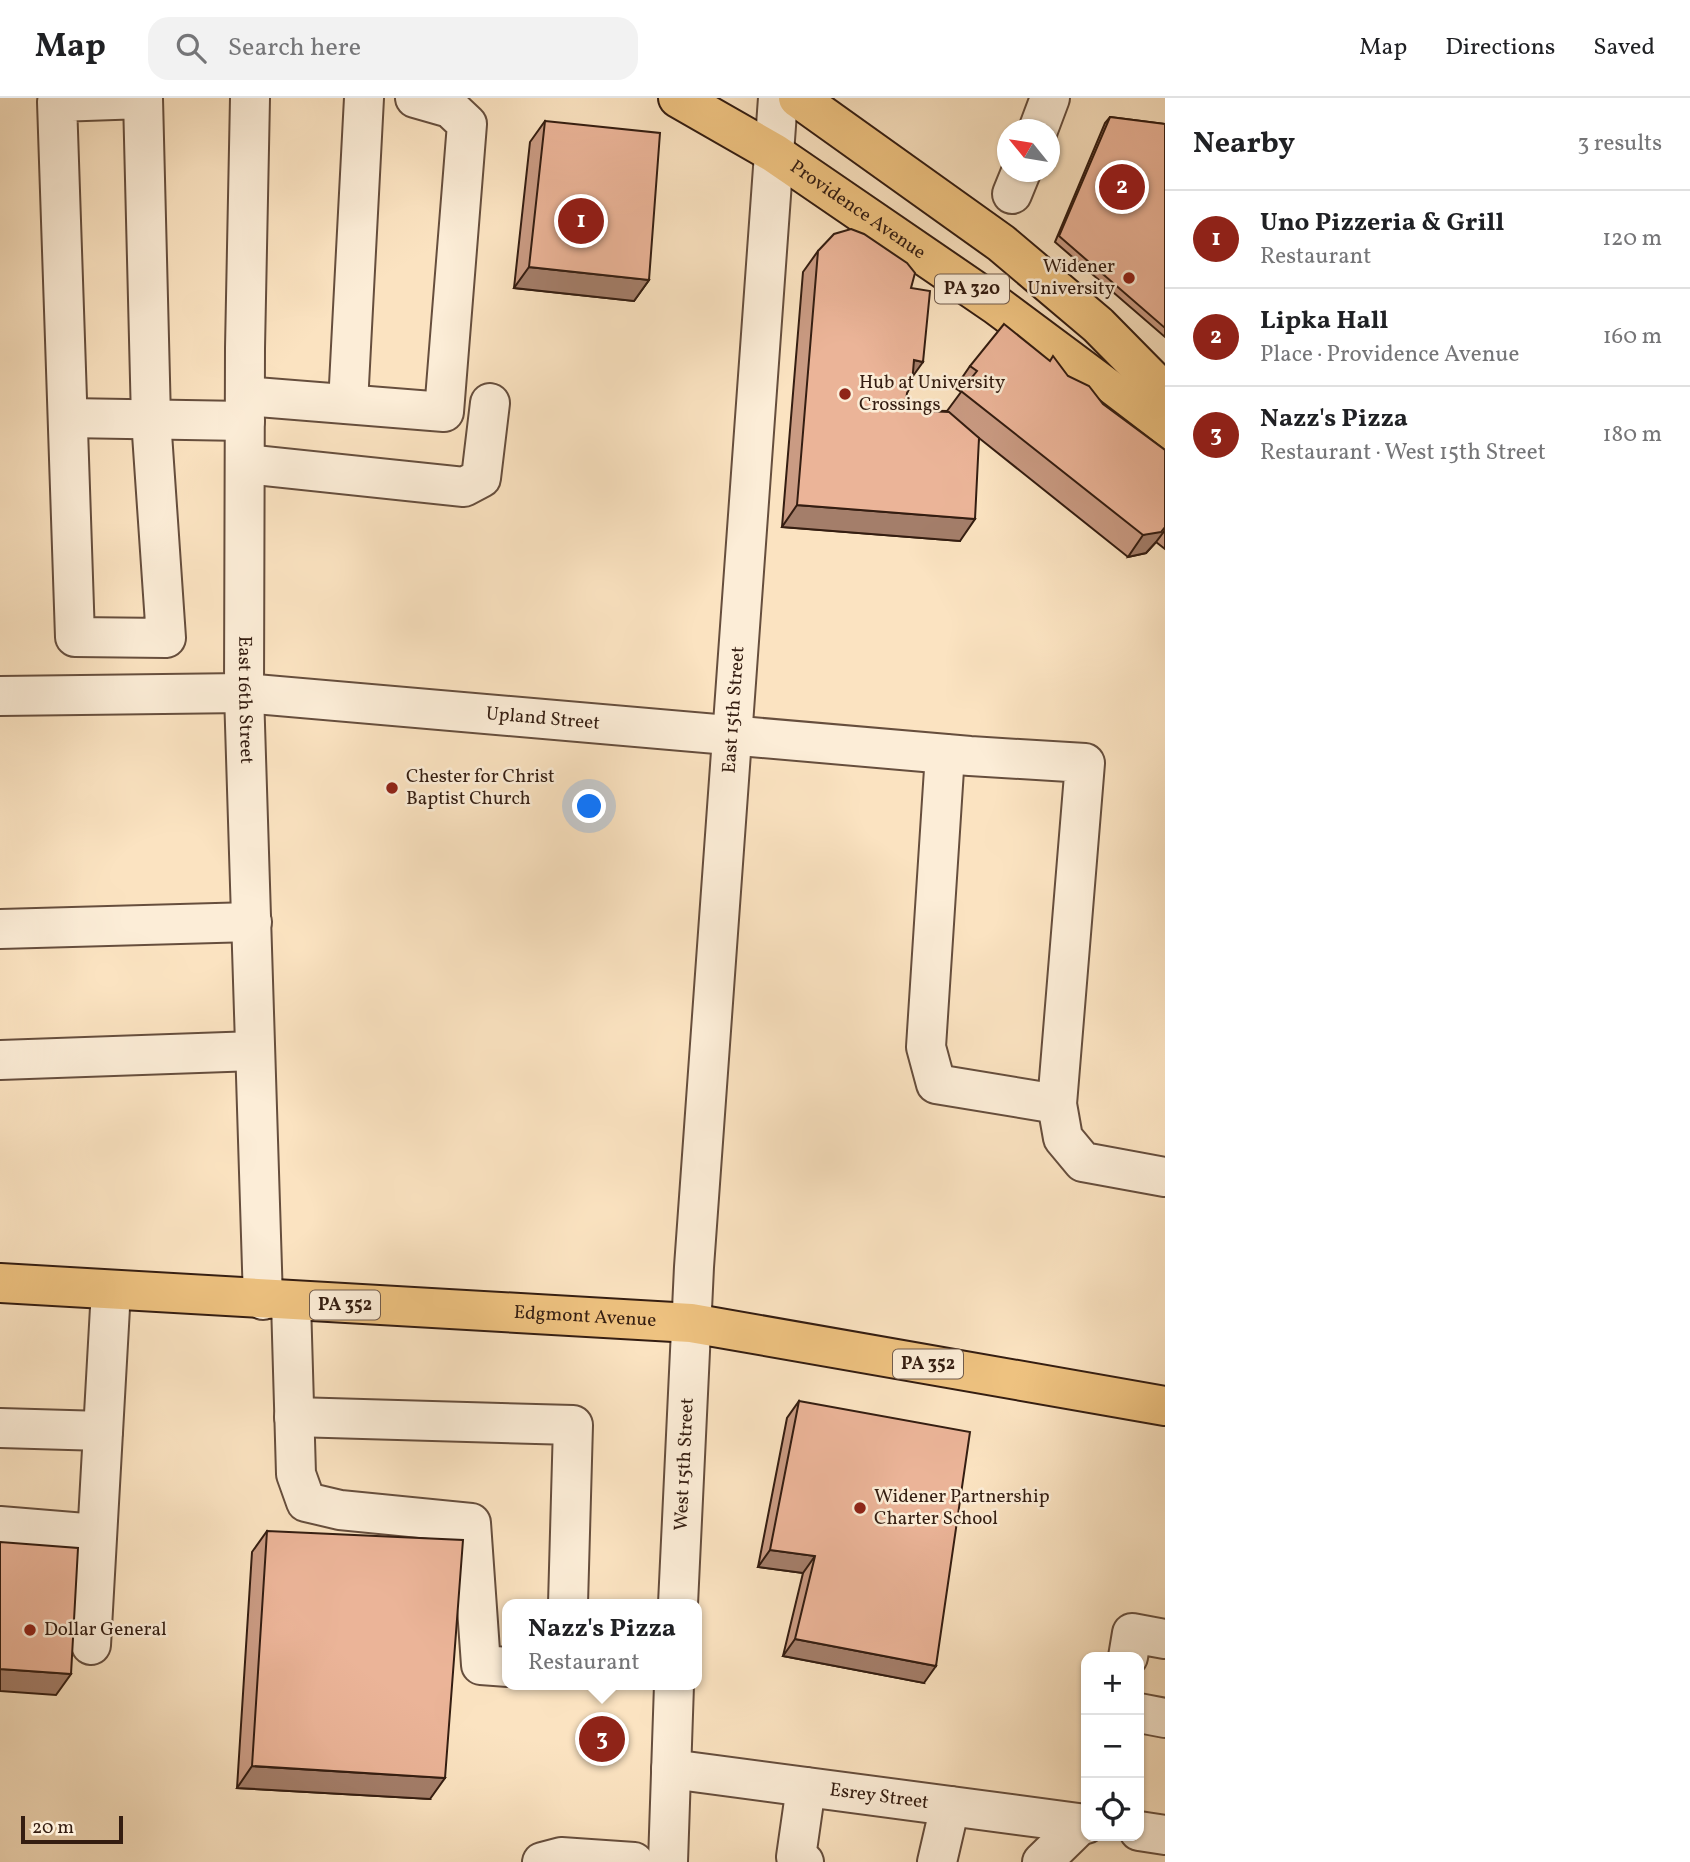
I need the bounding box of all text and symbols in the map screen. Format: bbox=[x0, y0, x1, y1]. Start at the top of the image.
search box bbox=[148, 17, 638, 80]
text: Map bbox=[35, 25, 106, 71]
icon: search bbox=[172, 29, 210, 67]
text: Search here bbox=[228, 30, 361, 66]
text: Map bbox=[1359, 31, 1407, 65]
text: Directions bbox=[1445, 31, 1555, 65]
text: Saved bbox=[1593, 31, 1655, 65]
north arrow bbox=[997, 119, 1060, 182]
text: Nearby bbox=[1193, 123, 1295, 165]
text: 3 results bbox=[1577, 128, 1662, 160]
street label: Providence Avenue bbox=[785, 155, 931, 266]
pin: 2 bbox=[1099, 161, 1145, 213]
pin: 1 bbox=[558, 195, 604, 247]
text: Uno Pizzeria & Grill bbox=[1260, 205, 1504, 241]
text: 1 bbox=[1211, 223, 1221, 255]
text: 120 m bbox=[1602, 223, 1662, 255]
text: Restaurant bbox=[1260, 241, 1371, 273]
place label: Widener University bbox=[1028, 254, 1115, 302]
marker: Widener University bbox=[1121, 270, 1137, 286]
road number: PA 320 bbox=[935, 274, 1009, 304]
text: Lipka Hall bbox=[1260, 303, 1388, 339]
text: 2 bbox=[1210, 321, 1222, 353]
text: 160 m bbox=[1603, 321, 1662, 353]
text: Place · Providence Avenue bbox=[1260, 339, 1519, 371]
place label: Hub at University Crossings bbox=[859, 370, 1005, 418]
marker: Hub at University Crossings bbox=[837, 386, 853, 402]
text: Nazz's Pizza bbox=[1260, 401, 1408, 437]
text: 3 bbox=[1210, 419, 1222, 451]
text: 180 m bbox=[1603, 419, 1662, 451]
text: Restaurant · West 15th Street bbox=[1260, 437, 1546, 469]
street label: East 16th Street bbox=[231, 636, 259, 765]
street label: East 15th Street bbox=[716, 645, 752, 774]
street label: Upland Street bbox=[485, 701, 601, 737]
place label: Chester for Christ Baptist Church bbox=[406, 764, 555, 812]
marker: Chester for Christ Baptist Church bbox=[384, 780, 400, 796]
your location bbox=[572, 789, 606, 823]
road number: PA 352 bbox=[310, 1290, 380, 1320]
street label: Edgmont Avenue bbox=[513, 1300, 657, 1334]
road number: PA 352 bbox=[893, 1350, 963, 1378]
street label: West 15th Street bbox=[668, 1397, 701, 1531]
place label: Widener Partnership Charter School bbox=[874, 1484, 1050, 1532]
marker: Widener Partnership Charter School bbox=[852, 1500, 868, 1516]
popup bbox=[502, 1599, 702, 1690]
text: Nazz's Pizza bbox=[528, 1611, 676, 1647]
place label: Dollar General bbox=[44, 1617, 167, 1643]
marker: Dollar General bbox=[22, 1622, 38, 1638]
text: Restaurant bbox=[528, 1647, 639, 1679]
map controls bbox=[1081, 1652, 1144, 1841]
button: + bbox=[1081, 1652, 1144, 1715]
pin: 3 bbox=[579, 1713, 625, 1765]
button: − bbox=[1081, 1715, 1144, 1778]
street label: Esrey Street bbox=[828, 1777, 931, 1816]
button: locate bbox=[1081, 1778, 1144, 1841]
scale bar bbox=[21, 1813, 122, 1845]
text: 20 m bbox=[32, 1815, 74, 1841]

